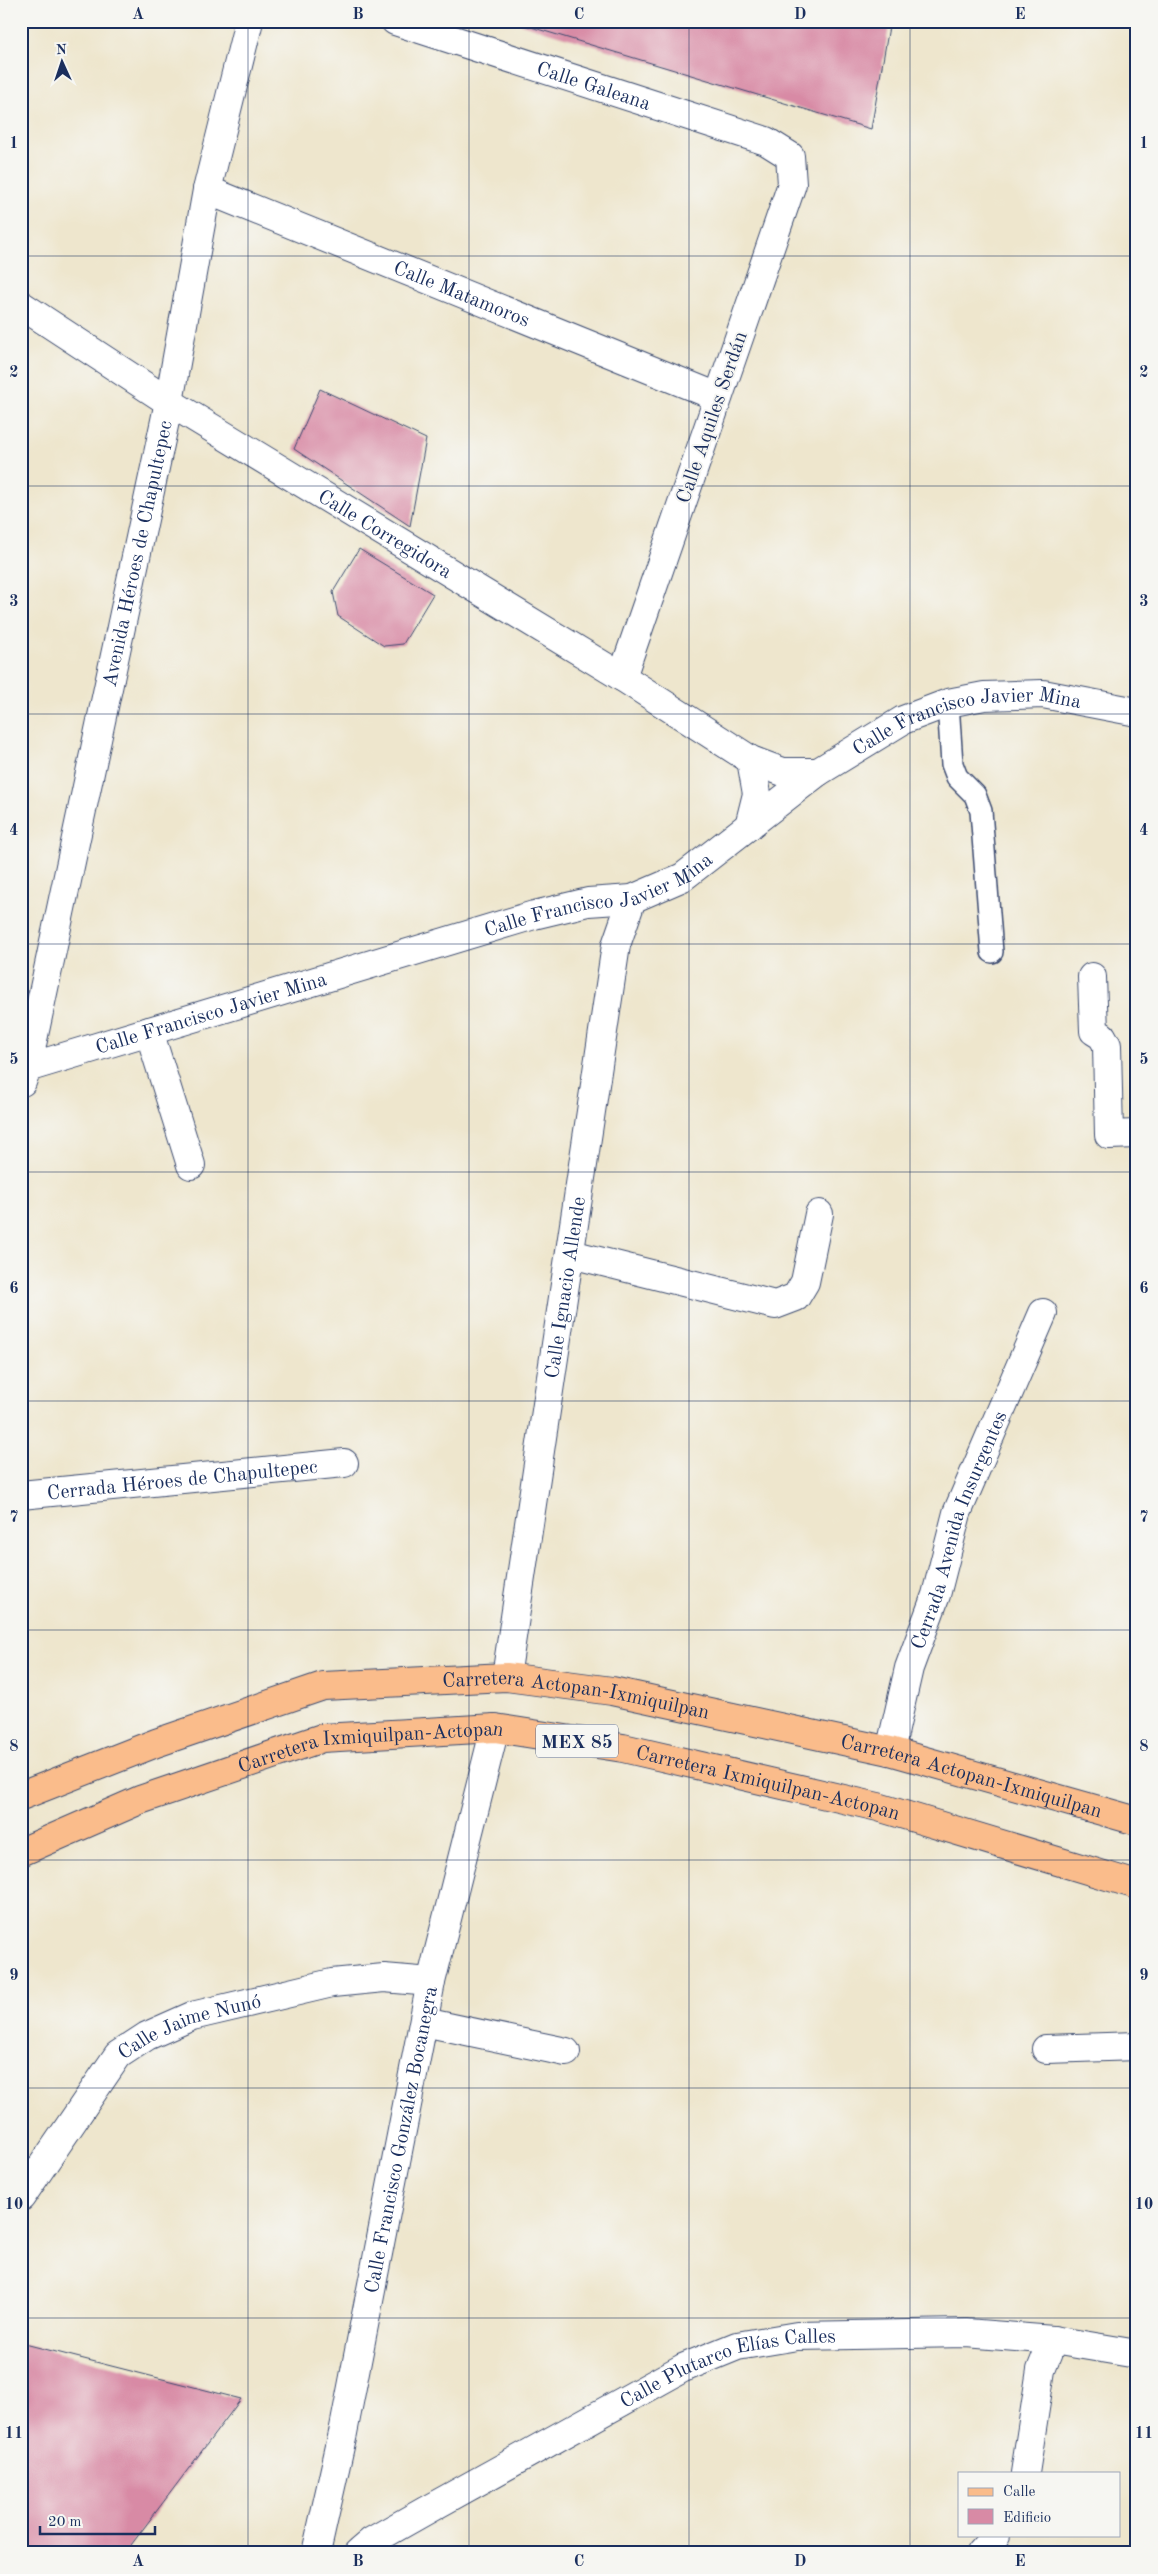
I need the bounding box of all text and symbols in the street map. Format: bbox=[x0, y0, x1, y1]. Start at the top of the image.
text: A bbox=[132, 7, 144, 23]
text: B bbox=[352, 7, 364, 23]
text: C bbox=[574, 7, 584, 23]
text: D bbox=[794, 7, 806, 23]
text: E bbox=[1014, 7, 1026, 23]
north arrow bbox=[38, 38, 88, 88]
text: N bbox=[56, 43, 67, 57]
street label: Calle Galeana bbox=[534, 59, 653, 115]
text: 1 bbox=[9, 136, 19, 152]
text: 1 bbox=[1139, 136, 1149, 152]
street label: Calle Matamoros bbox=[390, 259, 532, 332]
street label: Calle Aquiles Serdán bbox=[674, 329, 752, 506]
text: 2 bbox=[9, 365, 19, 381]
text: 2 bbox=[1139, 365, 1149, 381]
street label: Avenida Héroes de Chapultepec bbox=[101, 418, 177, 689]
street label: Calle Corregidora bbox=[314, 487, 455, 583]
text: 3 bbox=[9, 594, 19, 610]
text: 3 bbox=[1139, 594, 1149, 610]
street label: Calle Francisco Javier Mina bbox=[850, 685, 1083, 760]
text: 4 bbox=[9, 823, 19, 839]
text: 4 bbox=[1139, 823, 1149, 839]
street label: Calle Francisco Javier Mina bbox=[482, 850, 717, 941]
street label: Calle Francisco Javier Mina bbox=[93, 970, 329, 1059]
text: 5 bbox=[9, 1052, 19, 1068]
text: 5 bbox=[1139, 1052, 1149, 1068]
street label: Calle Ignacio Allende bbox=[543, 1195, 590, 1380]
text: 6 bbox=[9, 1281, 19, 1297]
text: 6 bbox=[1139, 1281, 1149, 1297]
street label: Cerrada Avenida Insurgentes bbox=[909, 1409, 1012, 1653]
street label: Cerrada Héroes de Chapultepec bbox=[46, 1458, 319, 1504]
text: 7 bbox=[9, 1510, 19, 1526]
text: 7 bbox=[1139, 1510, 1149, 1526]
street label: Carretera Actopan-Ixmiquilpan bbox=[442, 1669, 711, 1724]
street label: Carretera Ixmiquilpan-Actopan bbox=[236, 1720, 505, 1778]
road number: MEX 85 bbox=[536, 1724, 618, 1758]
street label: Carretera Actopan-Ixmiquilpan bbox=[838, 1733, 1104, 1823]
text: 8 bbox=[9, 1739, 19, 1755]
text: 8 bbox=[1139, 1739, 1149, 1755]
street label: Carretera Ixmiquilpan-Actopan bbox=[634, 1743, 902, 1825]
text: 9 bbox=[9, 1968, 19, 1984]
text: 9 bbox=[1139, 1968, 1149, 1984]
street label: Calle Francisco González Bocanegra bbox=[362, 1984, 442, 2295]
street label: Calle Jaime Nunó bbox=[115, 1992, 263, 2064]
text: 10 bbox=[5, 2197, 23, 2213]
text: 10 bbox=[1135, 2197, 1153, 2213]
street label: Calle Plutarco Elías Calles bbox=[617, 2327, 836, 2413]
text: 11 bbox=[5, 2426, 23, 2442]
text: 11 bbox=[1135, 2426, 1153, 2442]
legend bbox=[958, 2472, 1120, 2536]
text: Calle bbox=[1003, 2485, 1036, 2500]
scale bar bbox=[40, 2504, 155, 2536]
text: Edificio bbox=[1003, 2511, 1051, 2526]
text: 20 m bbox=[48, 2515, 82, 2530]
text: A bbox=[132, 2554, 144, 2570]
text: B bbox=[352, 2554, 364, 2570]
text: C bbox=[574, 2554, 584, 2570]
text: D bbox=[794, 2554, 806, 2570]
text: E bbox=[1014, 2554, 1026, 2570]

